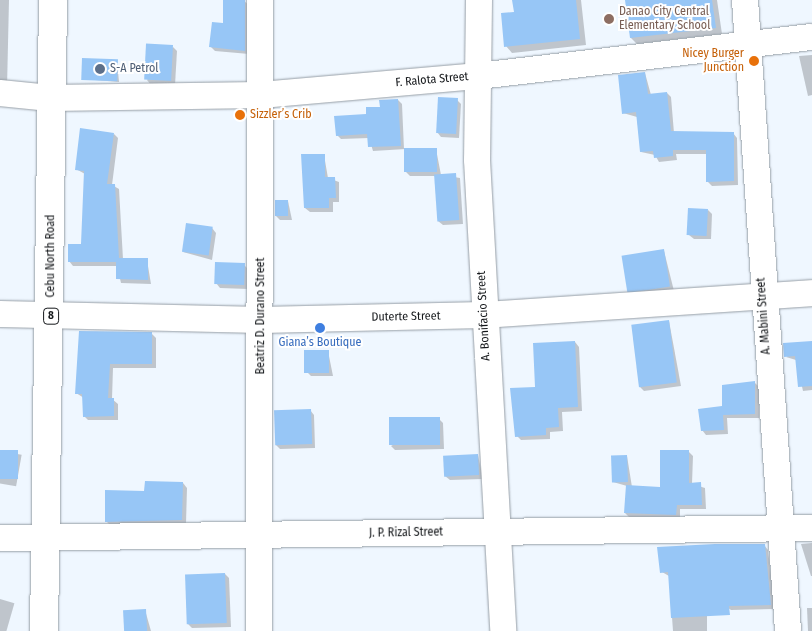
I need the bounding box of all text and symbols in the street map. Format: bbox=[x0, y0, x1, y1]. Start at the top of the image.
place label: Danao City Central Elementary School bbox=[619, 5, 710, 33]
marker: Danao City Central Elementary School bbox=[603, 13, 615, 25]
place label: Nicey Burger Junction bbox=[682, 47, 744, 75]
marker: Nicey Burger Junction bbox=[748, 55, 760, 67]
place label: S-A Petrol bbox=[110, 62, 158, 76]
marker: S-A Petrol bbox=[94, 63, 106, 75]
street label: F. Ralota Street bbox=[395, 70, 469, 90]
place label: Sizzler’s Crib bbox=[250, 108, 312, 122]
marker: Sizzler’s Crib bbox=[234, 109, 246, 121]
street label: Cebu North Road bbox=[44, 215, 58, 297]
street label: Beatriz D. Durano Street bbox=[254, 258, 268, 374]
street label: A. Bonifacio Street bbox=[474, 271, 494, 361]
street label: A. Mabini Street bbox=[754, 277, 774, 355]
road number: 8 bbox=[42, 308, 60, 324]
street label: Duterte Street bbox=[371, 309, 441, 325]
marker: Giana’s Boutique bbox=[314, 322, 326, 334]
place label: Giana’s Boutique bbox=[279, 336, 361, 350]
street label: J. P. Rizal Street bbox=[369, 525, 443, 541]

